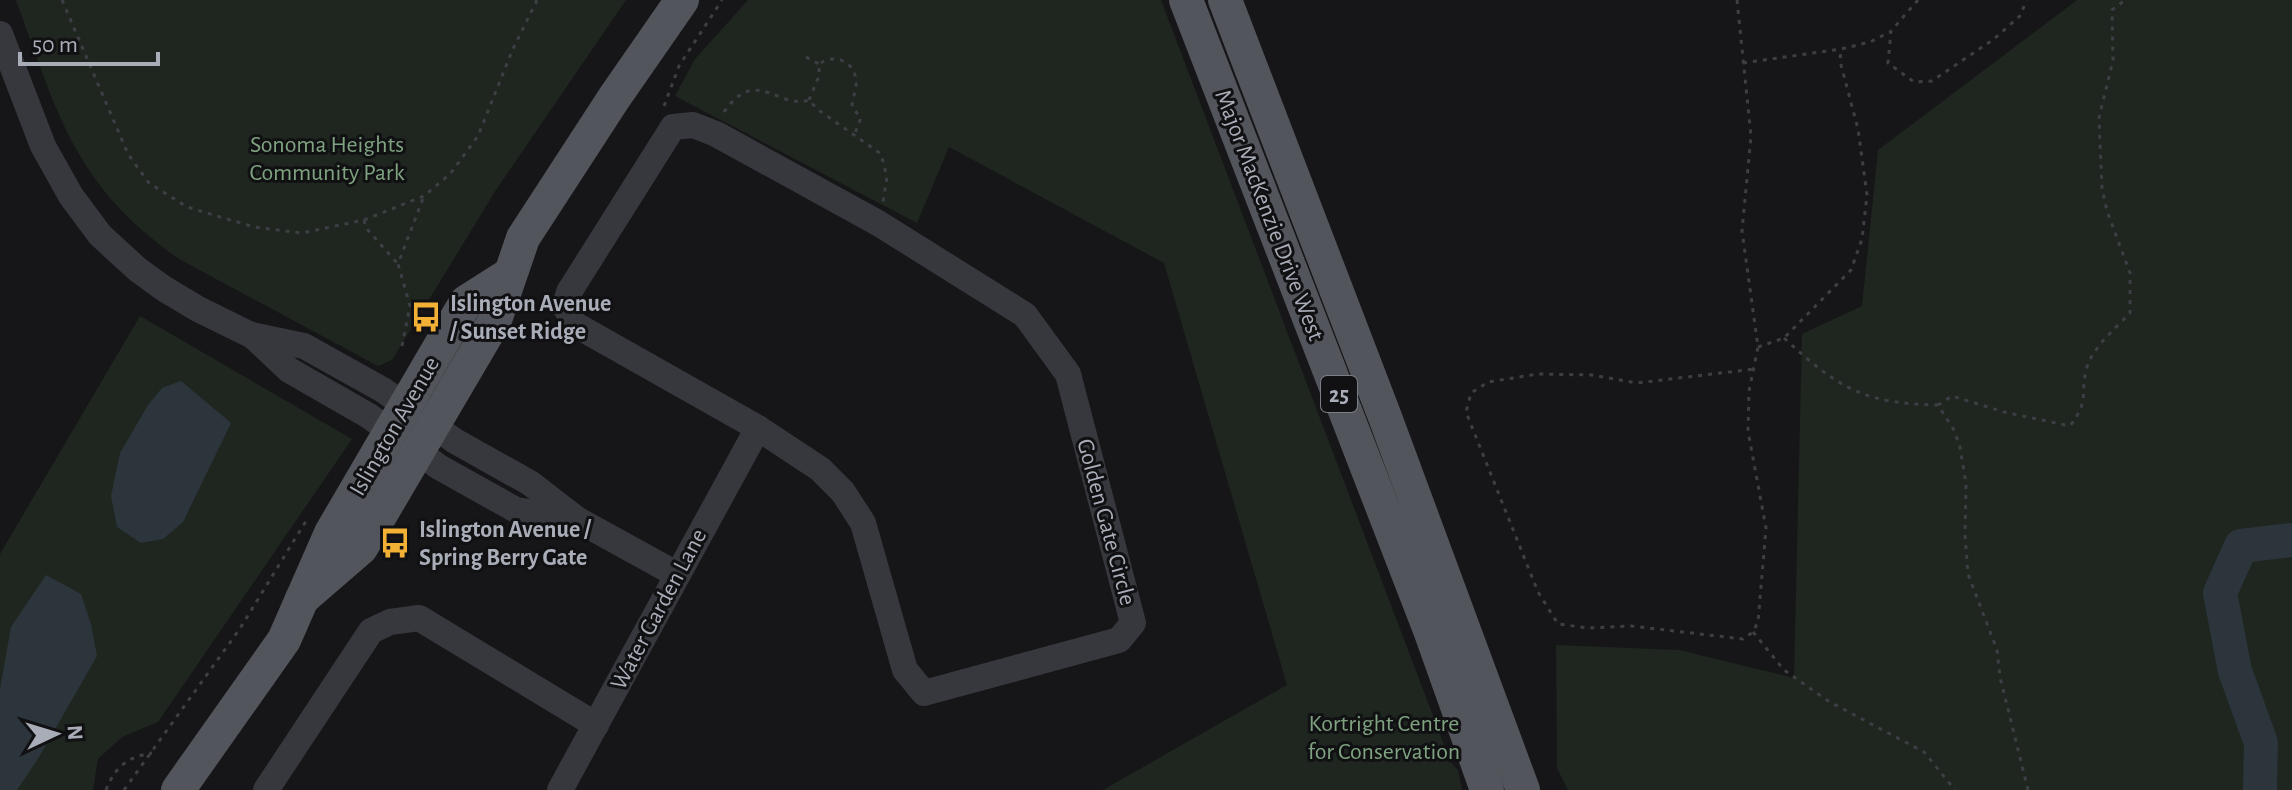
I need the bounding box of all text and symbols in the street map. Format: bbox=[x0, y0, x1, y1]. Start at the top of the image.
scale bar bbox=[20, 16, 158, 66]
text: 50 m bbox=[32, 33, 78, 57]
street label: Major MacKenzie Drive West bbox=[1210, 87, 1328, 344]
park label: Sonoma Heights Community Park bbox=[249, 133, 405, 185]
place label: Islington Avenue / Sunset Ridge bbox=[449, 292, 611, 344]
bus stop icon: Islington Avenue / Sunset Ridge bbox=[409, 300, 443, 334]
street label: Islington Avenue bbox=[346, 353, 444, 500]
road number: 25 bbox=[1321, 376, 1357, 412]
street label: Golden Gate Circle bbox=[1072, 436, 1140, 608]
place label: Islington Avenue / Spring Berry Gate bbox=[419, 518, 592, 570]
street label: Water Garden Lane bbox=[606, 525, 711, 694]
bus stop icon: Islington Avenue / Spring Berry Gate bbox=[378, 526, 412, 560]
north arrow bbox=[16, 694, 96, 774]
park label: Kortright Centre for Conservation bbox=[1308, 712, 1460, 764]
text: N bbox=[63, 724, 86, 741]

